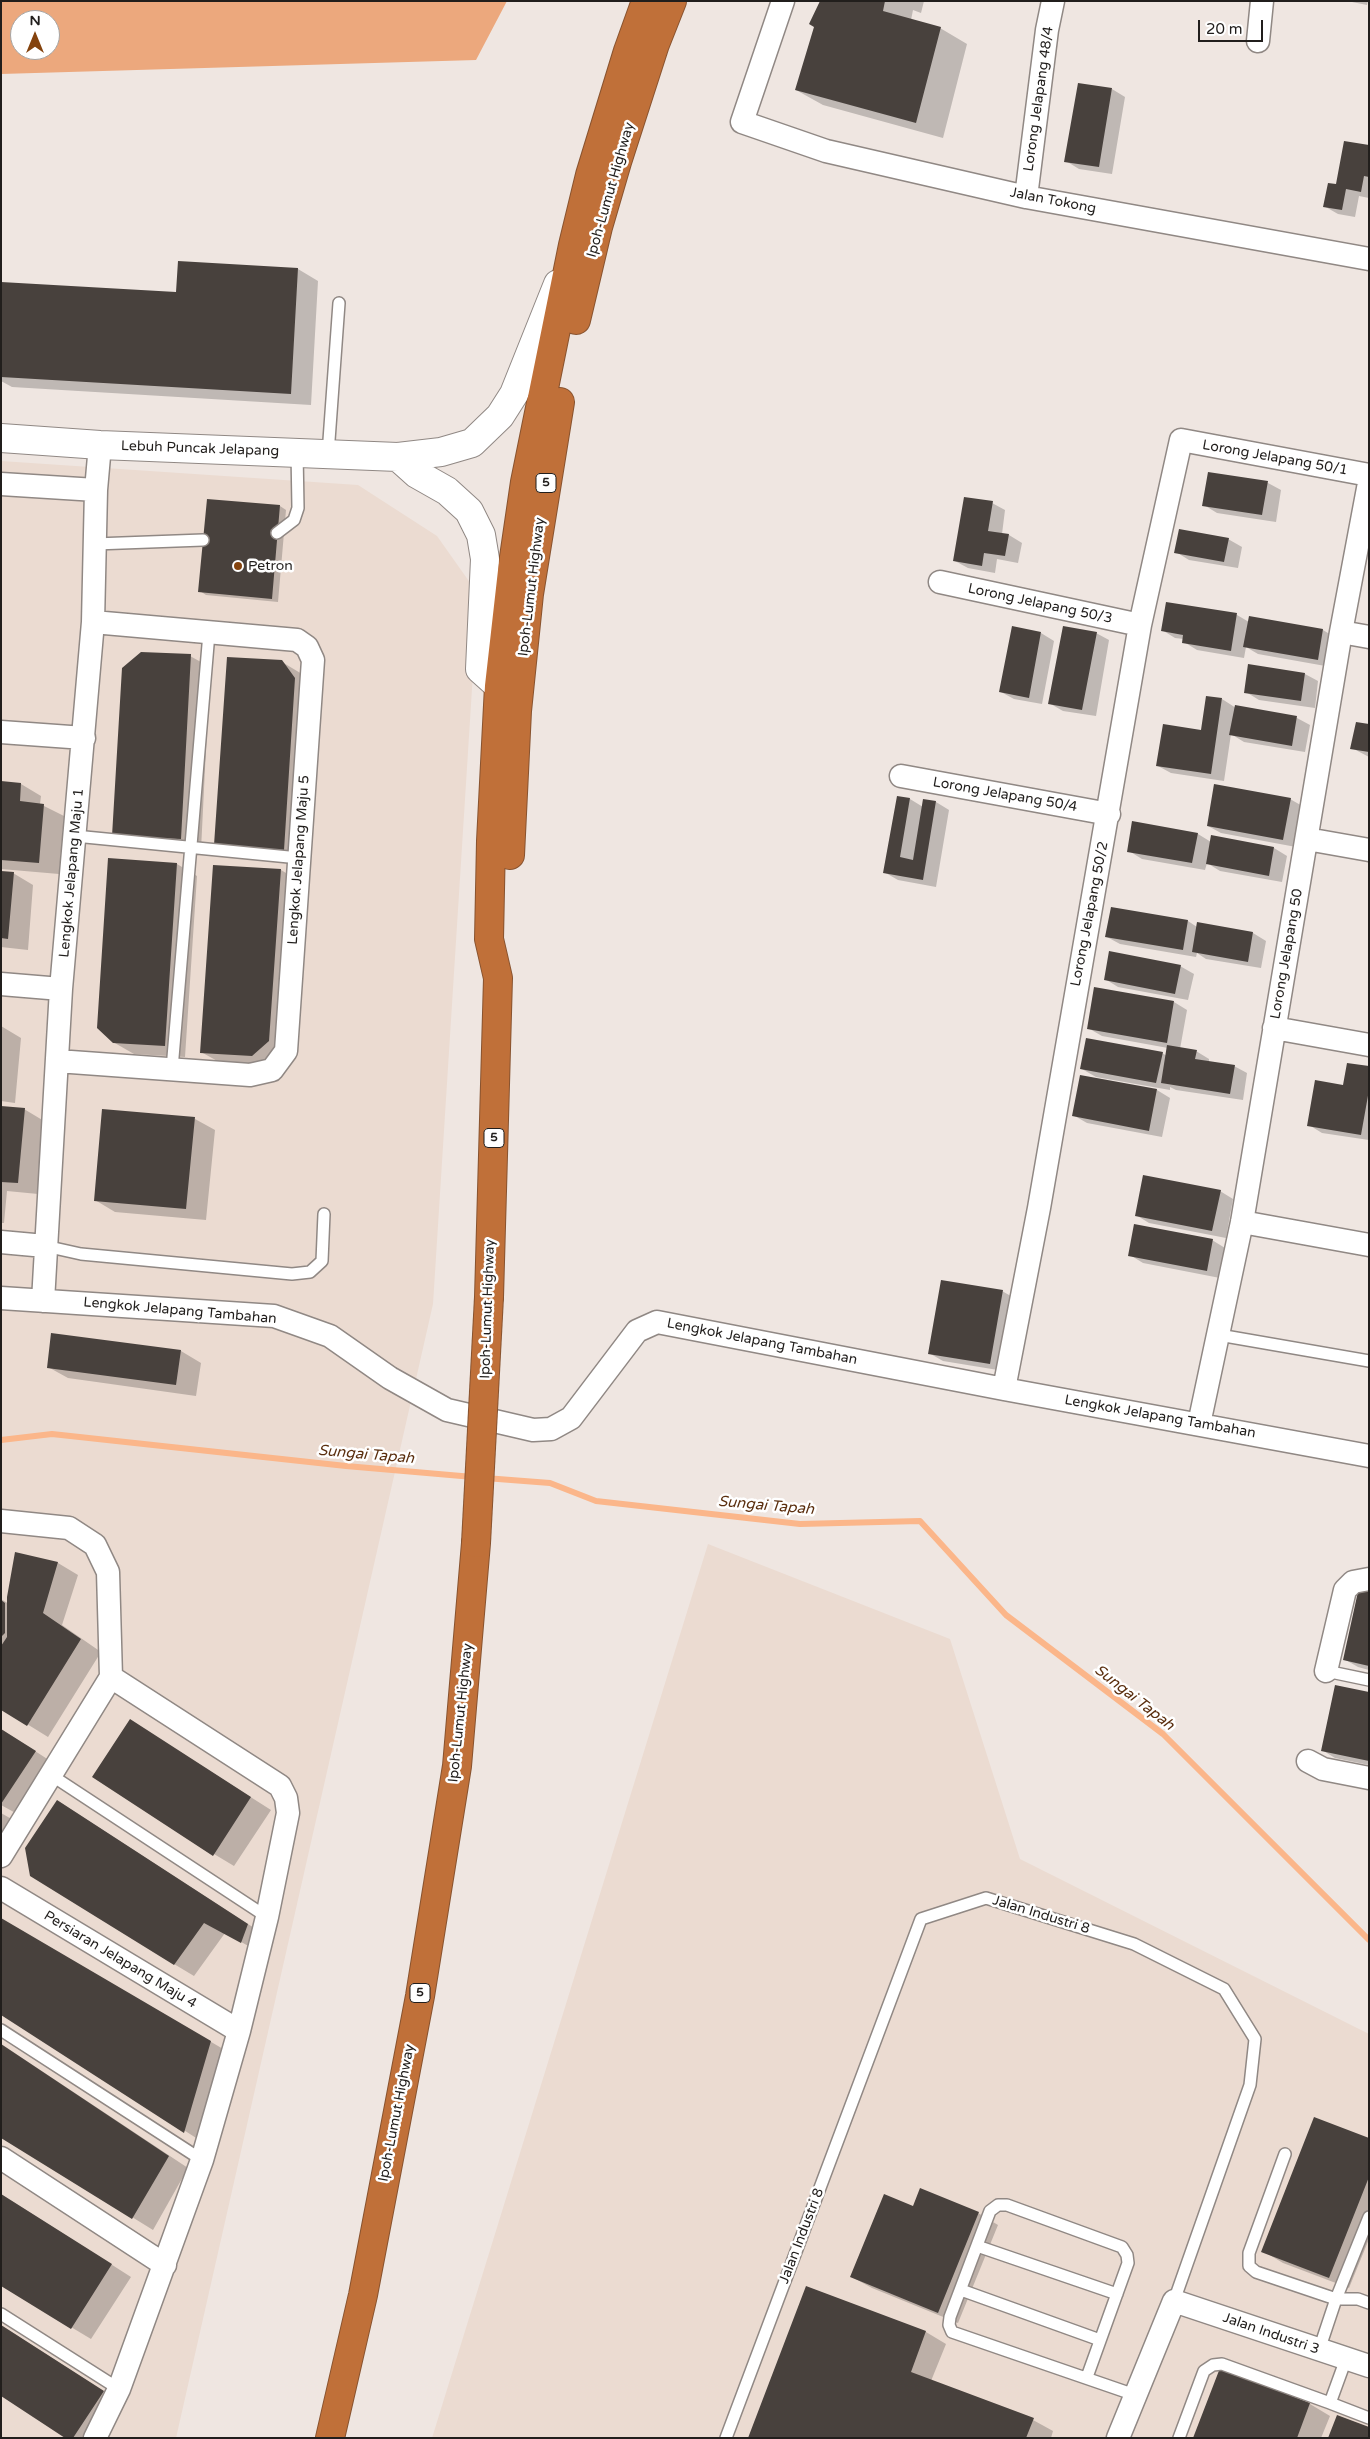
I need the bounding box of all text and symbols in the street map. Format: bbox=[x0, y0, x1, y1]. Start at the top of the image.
north arrow bbox=[10, 10, 60, 60]
scale bar bbox=[1200, 10, 1265, 42]
text: N bbox=[29, 12, 41, 29]
text: 20 m bbox=[1206, 20, 1243, 38]
street label: Lorong Jelapang 48/4 bbox=[1020, 25, 1058, 173]
street label: Ipoh-Lumut Highway bbox=[584, 121, 638, 259]
street label: Jalan Tokong bbox=[1008, 184, 1098, 218]
street label: Lorong Jelapang 50/1 bbox=[1201, 437, 1349, 479]
street label: Lebuh Puncak Jelapang bbox=[121, 438, 279, 460]
road number: 5 bbox=[536, 473, 556, 492]
street label: Ipoh-Lumut Highway bbox=[515, 517, 549, 657]
place label: Petron bbox=[248, 558, 293, 574]
marker: Petron bbox=[232, 560, 244, 572]
street label: Lorong Jelapang 50/3 bbox=[966, 580, 1114, 628]
street label: Lorong Jelapang 50/4 bbox=[931, 774, 1079, 816]
street label: Lengkok Jelapang Maju 5 bbox=[285, 775, 313, 945]
street label: Lengkok Jelapang Maju 1 bbox=[56, 788, 88, 958]
street label: Lorong Jelapang 50/2 bbox=[1068, 840, 1112, 988]
street label: Lorong Jelapang 50 bbox=[1267, 887, 1307, 1021]
road number: 5 bbox=[484, 1128, 504, 1148]
street label: Ipoh-Lumut Highway bbox=[477, 1239, 499, 1379]
street label: Lengkok Jelapang Tambahan bbox=[83, 1294, 277, 1328]
street label: Lengkok Jelapang Tambahan bbox=[665, 1315, 859, 1369]
street label: Lengkok Jelapang Tambahan bbox=[1063, 1392, 1257, 1442]
water label: Sungai Tapah bbox=[317, 1442, 415, 1468]
water label: Sungai Tapah bbox=[717, 1493, 815, 1519]
street label: Ipoh-Lumut Highway bbox=[445, 1643, 477, 1783]
water label: Sungai Tapah bbox=[1091, 1661, 1177, 1735]
street label: Jalan Industri 8 bbox=[990, 1892, 1092, 1938]
street label: Persiaran Jelapang Maju 4 bbox=[41, 1908, 199, 2012]
road number: 5 bbox=[410, 1984, 430, 2002]
street label: Ipoh-Lumut Highway bbox=[375, 2043, 419, 2183]
street label: Jalan Industri 8 bbox=[776, 2186, 828, 2286]
street label: Jalan Industri 3 bbox=[1221, 2310, 1321, 2358]

